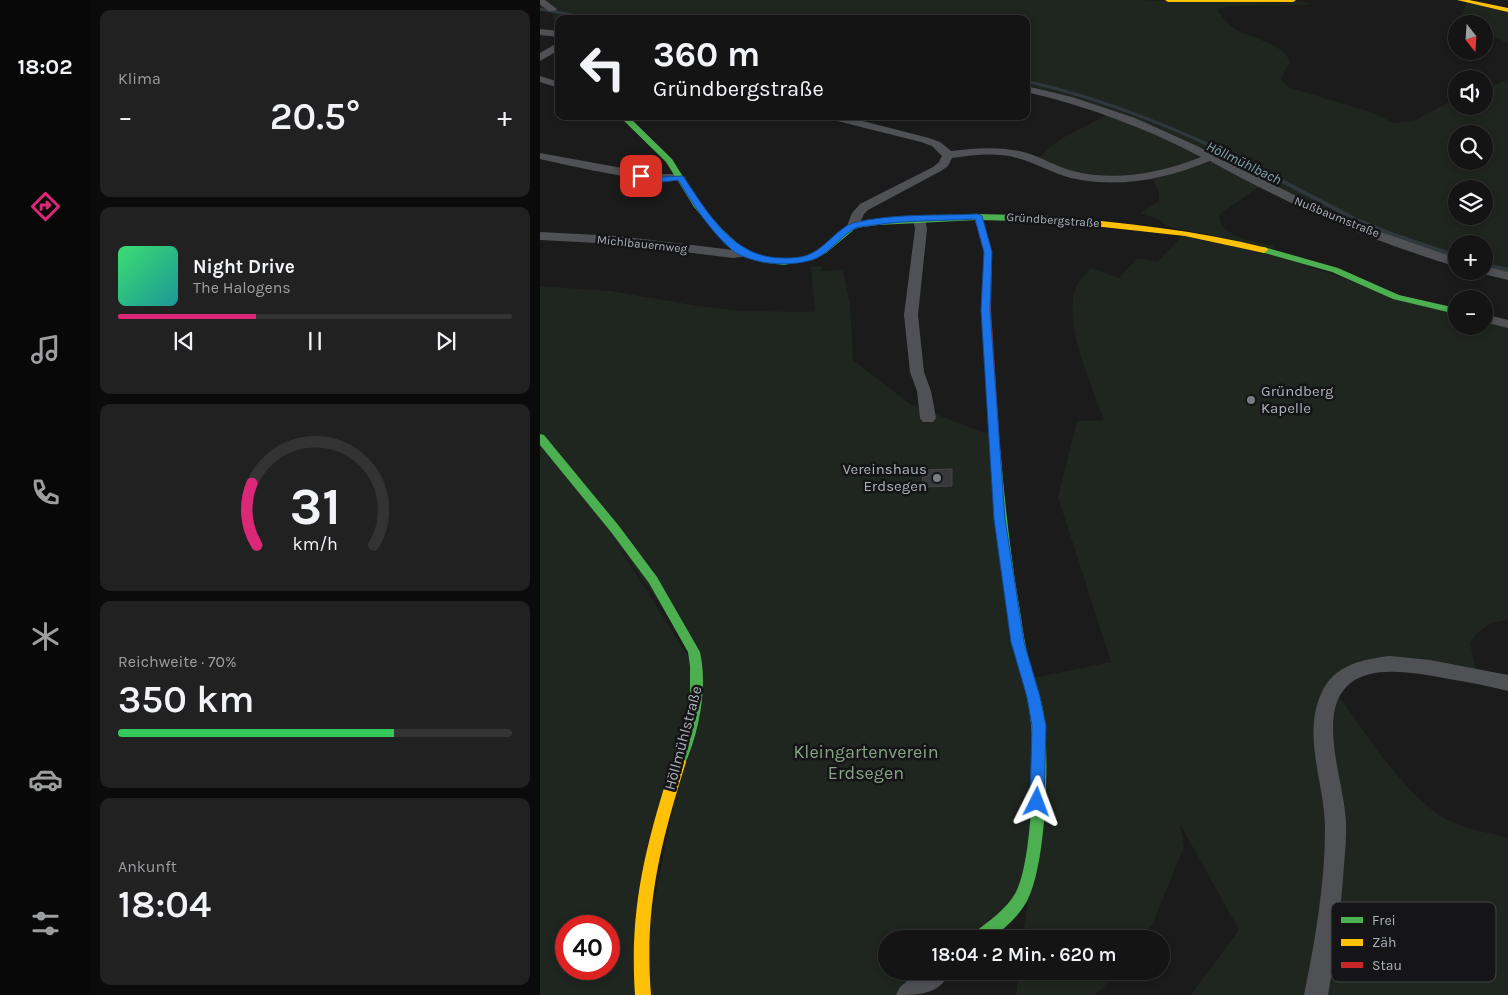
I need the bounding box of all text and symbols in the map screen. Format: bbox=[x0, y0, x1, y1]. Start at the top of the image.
north arrow bbox=[1448, 15, 1492, 60]
map controls bbox=[1448, 15, 1493, 335]
text: 360 m bbox=[653, 34, 760, 75]
icon: left bbox=[570, 35, 635, 100]
text: 18:02 bbox=[17, 54, 73, 80]
text: Klima bbox=[118, 69, 161, 88]
button: sound bbox=[1448, 70, 1493, 115]
text: Gründbergstraße bbox=[653, 76, 824, 102]
text: 20.5° bbox=[270, 94, 360, 139]
text: − bbox=[118, 100, 133, 133]
text: + bbox=[497, 100, 512, 133]
button: search bbox=[1448, 125, 1493, 170]
water label: Höllmühlbach bbox=[1204, 138, 1284, 188]
pin bbox=[620, 155, 662, 197]
icon: arrive bbox=[627, 162, 655, 190]
button: layers bbox=[1448, 180, 1493, 225]
icon: directions bbox=[28, 189, 63, 224]
street label: Nußbaumstraße bbox=[1292, 194, 1382, 240]
street label: Gründbergstraße bbox=[1006, 210, 1100, 230]
street label: Michlbauernweg bbox=[596, 232, 688, 256]
button: + bbox=[1448, 235, 1493, 280]
text: Night Drive bbox=[193, 256, 295, 278]
text: The Halogens bbox=[193, 278, 291, 297]
button: − bbox=[1448, 290, 1493, 335]
icon: previous bbox=[170, 327, 198, 355]
icon: pause bbox=[301, 327, 329, 355]
icon: next bbox=[432, 327, 460, 355]
icon: music bbox=[28, 332, 63, 367]
place label: Gründberg Kapelle bbox=[1261, 382, 1334, 417]
marker: Gründberg Kapelle bbox=[1245, 394, 1257, 406]
place label: Vereinshaus Erdsegen bbox=[843, 460, 927, 495]
marker: Vereinshaus Erdsegen bbox=[931, 472, 943, 484]
icon: phone bbox=[28, 475, 63, 510]
text: 31 bbox=[290, 476, 340, 537]
text: km/h bbox=[292, 534, 338, 555]
icon: climate bbox=[28, 619, 63, 654]
text: Reichweite · 70% bbox=[118, 652, 237, 671]
text: 350 km bbox=[118, 677, 254, 722]
street label: Höllmühlstraße bbox=[660, 684, 706, 792]
park label: Kleingartenverein Erdsegen bbox=[793, 741, 939, 784]
icon: car bbox=[28, 762, 63, 797]
position arrow bbox=[1010, 775, 1062, 827]
text: Ankunft bbox=[118, 857, 177, 876]
text: 18:04 bbox=[118, 882, 211, 927]
legend bbox=[1331, 902, 1496, 982]
icon: filters bbox=[28, 906, 63, 941]
text: Frei bbox=[1372, 912, 1396, 929]
speed limit sign: 40 bbox=[555, 915, 620, 980]
text: Zäh bbox=[1372, 934, 1396, 951]
text: 18:04 · 2 Min. · 620 m bbox=[932, 944, 1116, 966]
text: Stau bbox=[1372, 957, 1402, 974]

